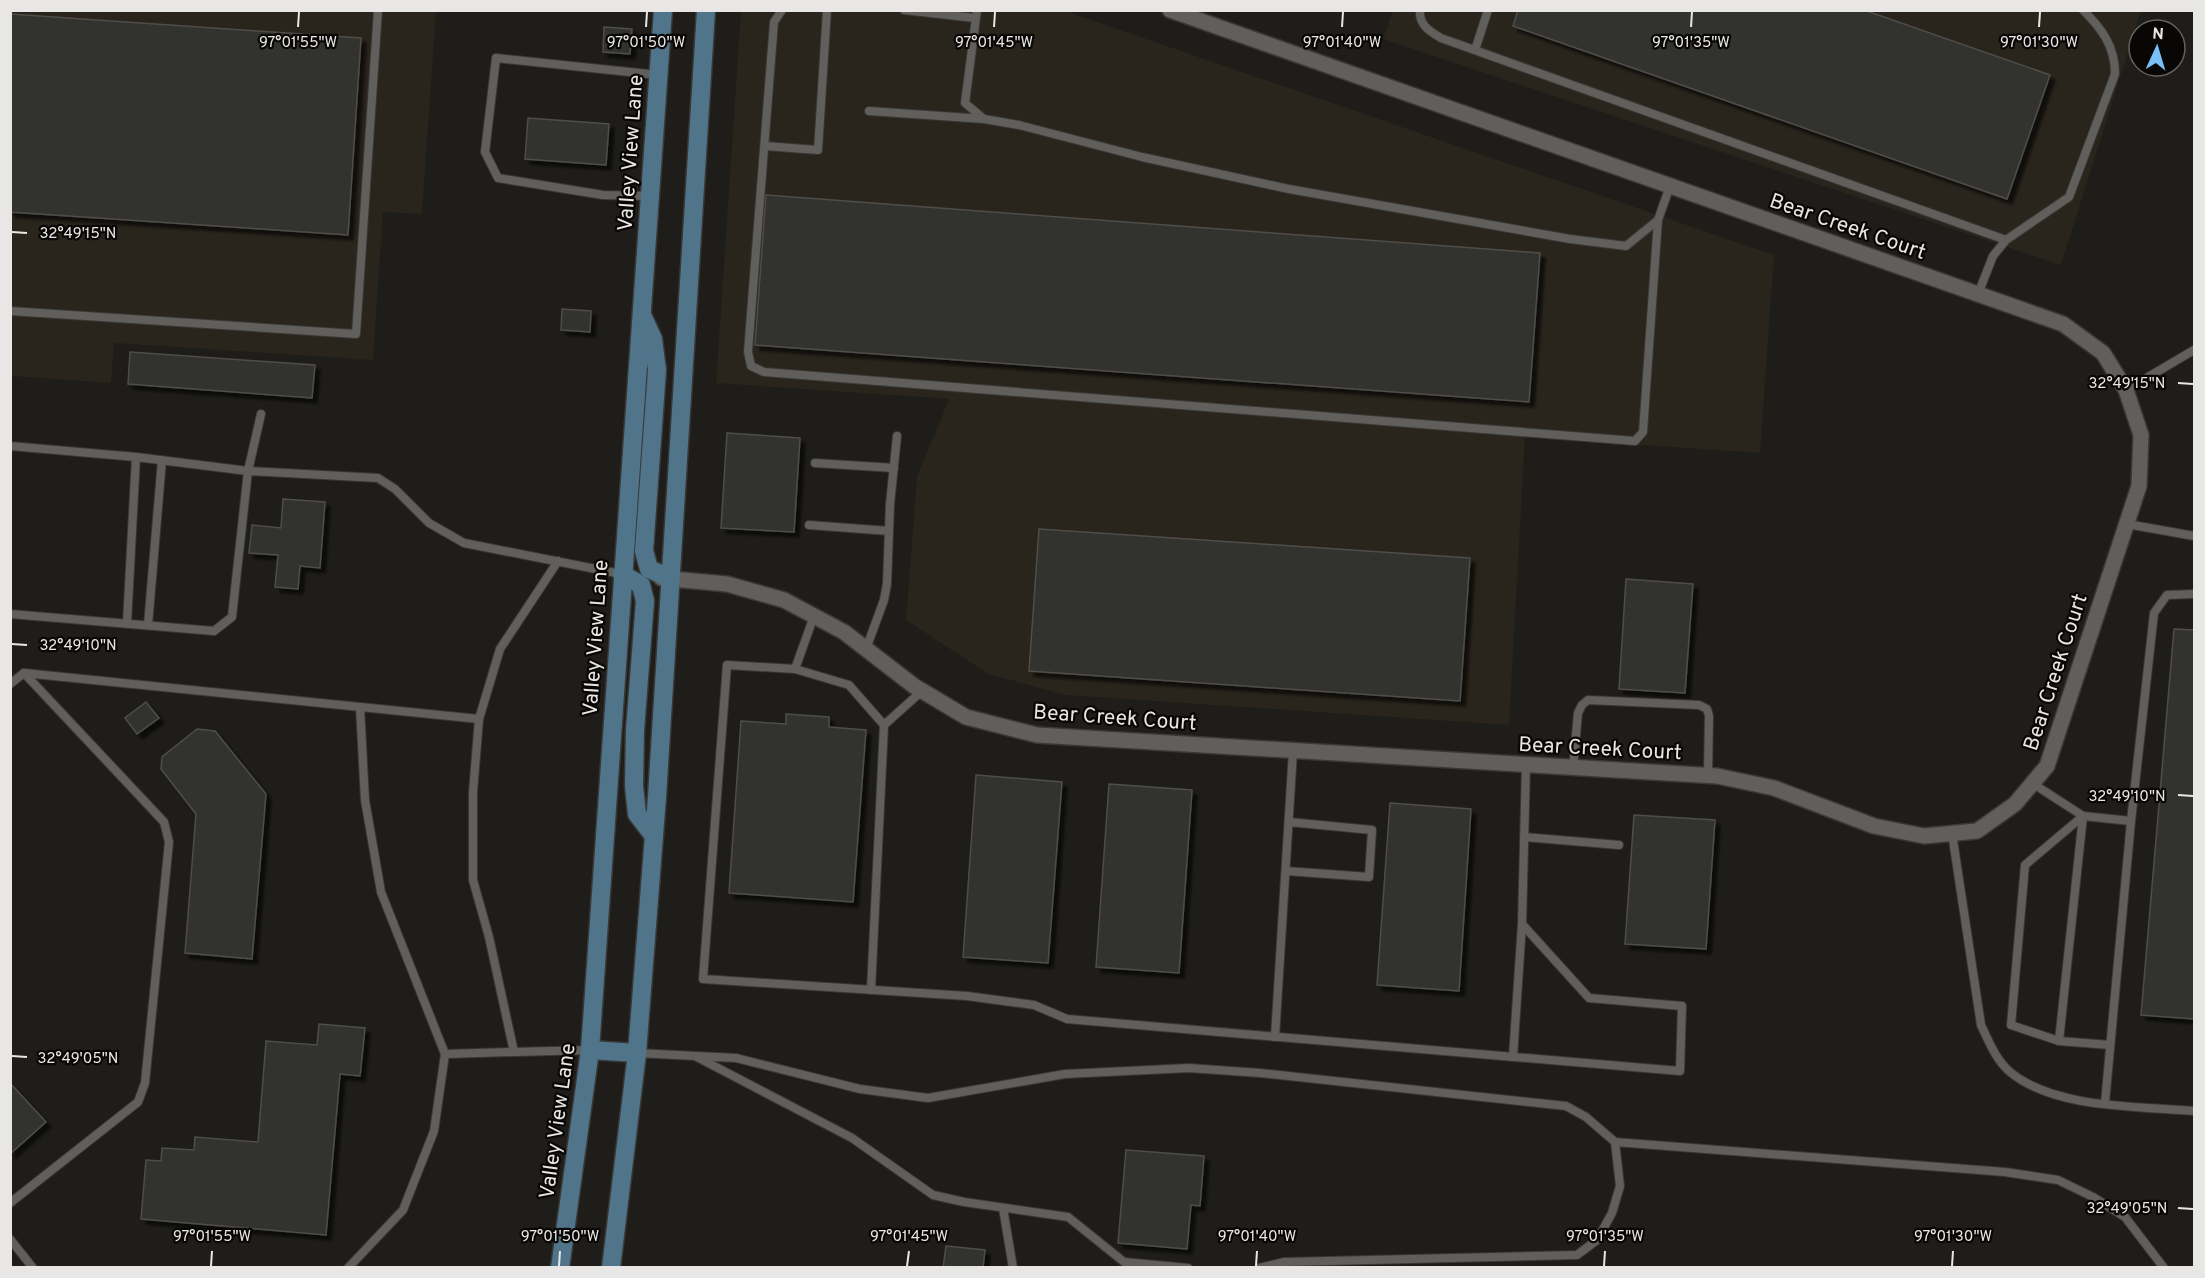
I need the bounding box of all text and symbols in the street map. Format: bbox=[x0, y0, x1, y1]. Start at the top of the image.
north arrow bbox=[2127, 18, 2187, 78]
text: N bbox=[2151, 25, 2164, 45]
text: 97°01'55"W bbox=[259, 34, 337, 53]
text: 97°01'50"W bbox=[607, 34, 685, 53]
text: 97°01'45"W bbox=[955, 34, 1033, 53]
text: 97°01'40"W bbox=[1303, 34, 1381, 53]
text: 97°01'35"W bbox=[1652, 34, 1730, 53]
text: 97°01'30"W bbox=[2000, 34, 2078, 53]
street label: Valley View Lane bbox=[613, 74, 650, 232]
street label: Bear Creek Court bbox=[1766, 188, 1929, 267]
text: 32°49'15"N bbox=[40, 225, 116, 244]
text: 32°49'15"N bbox=[2089, 375, 2165, 394]
street label: Valley View Lane bbox=[578, 559, 615, 717]
street label: Bear Creek Court bbox=[2018, 590, 2095, 754]
text: 32°49'10"N bbox=[39, 637, 117, 656]
street label: Bear Creek Court bbox=[1032, 699, 1197, 738]
street label: Bear Creek Court bbox=[1517, 732, 1682, 767]
text: 32°49'10"N bbox=[2088, 788, 2166, 807]
street label: Valley View Lane bbox=[534, 1042, 583, 1201]
text: 32°49'05"N bbox=[38, 1050, 118, 1069]
text: 32°49'05"N bbox=[2087, 1200, 2167, 1219]
text: 97°01'55"W bbox=[173, 1228, 251, 1247]
text: 97°01'50"W bbox=[521, 1228, 599, 1247]
text: 97°01'45"W bbox=[870, 1228, 948, 1247]
text: 97°01'40"W bbox=[1218, 1228, 1296, 1247]
text: 97°01'35"W bbox=[1566, 1228, 1644, 1247]
text: 97°01'30"W bbox=[1914, 1228, 1992, 1247]

